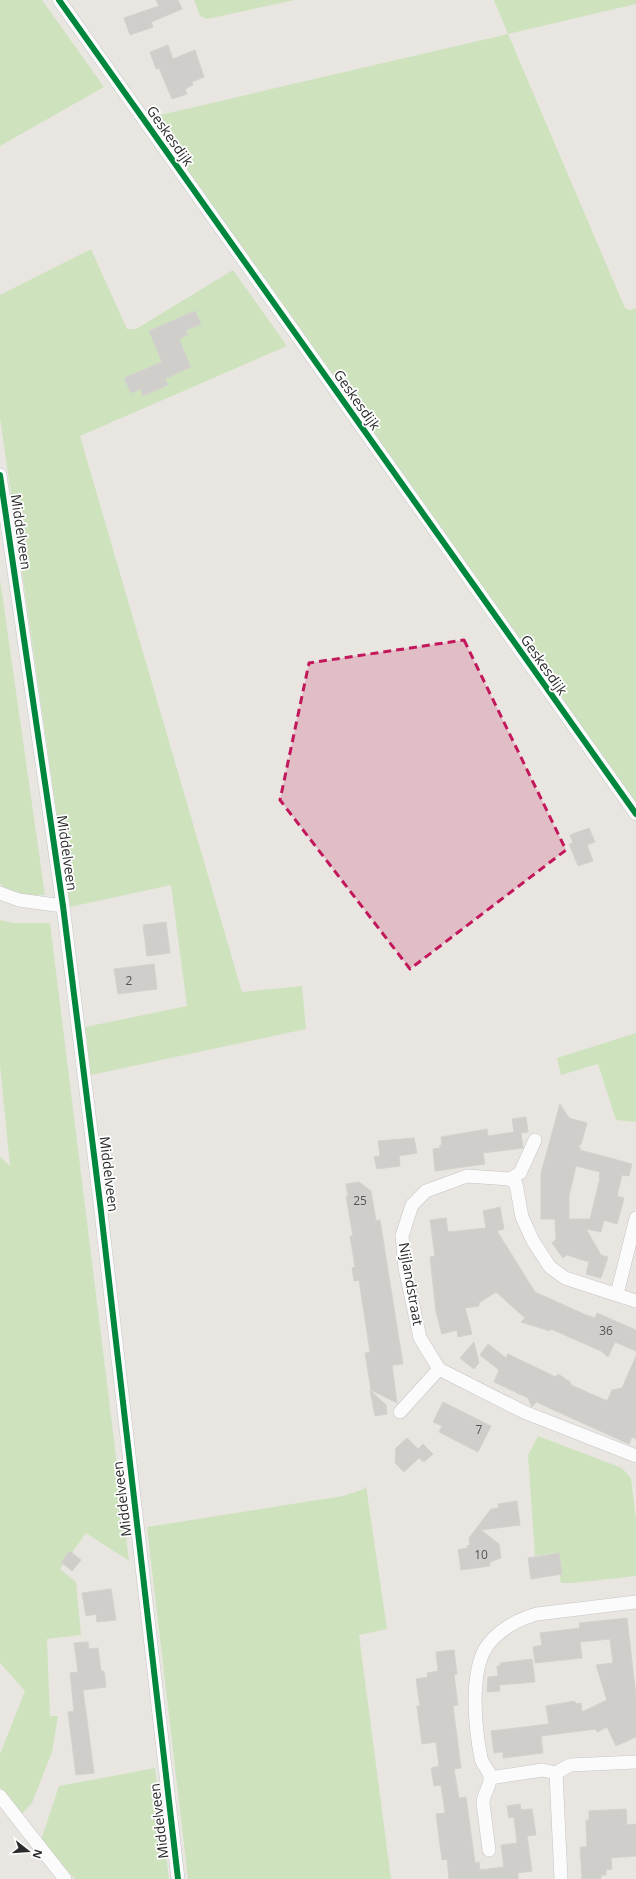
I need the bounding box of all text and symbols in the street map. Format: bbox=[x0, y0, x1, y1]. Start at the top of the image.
street label: Geskesdijk bbox=[143, 102, 199, 170]
street label: Geskesdijk bbox=[330, 366, 386, 434]
street label: Middelveen bbox=[7, 493, 36, 571]
street label: Geskesdijk bbox=[517, 631, 573, 699]
street label: Middelveen bbox=[53, 814, 82, 892]
house number: 2 bbox=[126, 972, 133, 989]
street label: Middelveen bbox=[95, 1135, 124, 1213]
house number: 25 bbox=[353, 1192, 367, 1209]
street label: Nijlandstraat bbox=[395, 1241, 428, 1327]
house number: 36 bbox=[599, 1322, 613, 1339]
house number: 7 bbox=[476, 1421, 483, 1438]
street label: Middelveen bbox=[107, 1460, 136, 1538]
house number: 10 bbox=[474, 1546, 488, 1563]
street label: Middelveen bbox=[144, 1782, 173, 1860]
north arrow bbox=[8, 1831, 48, 1871]
text: N bbox=[30, 1848, 47, 1861]

